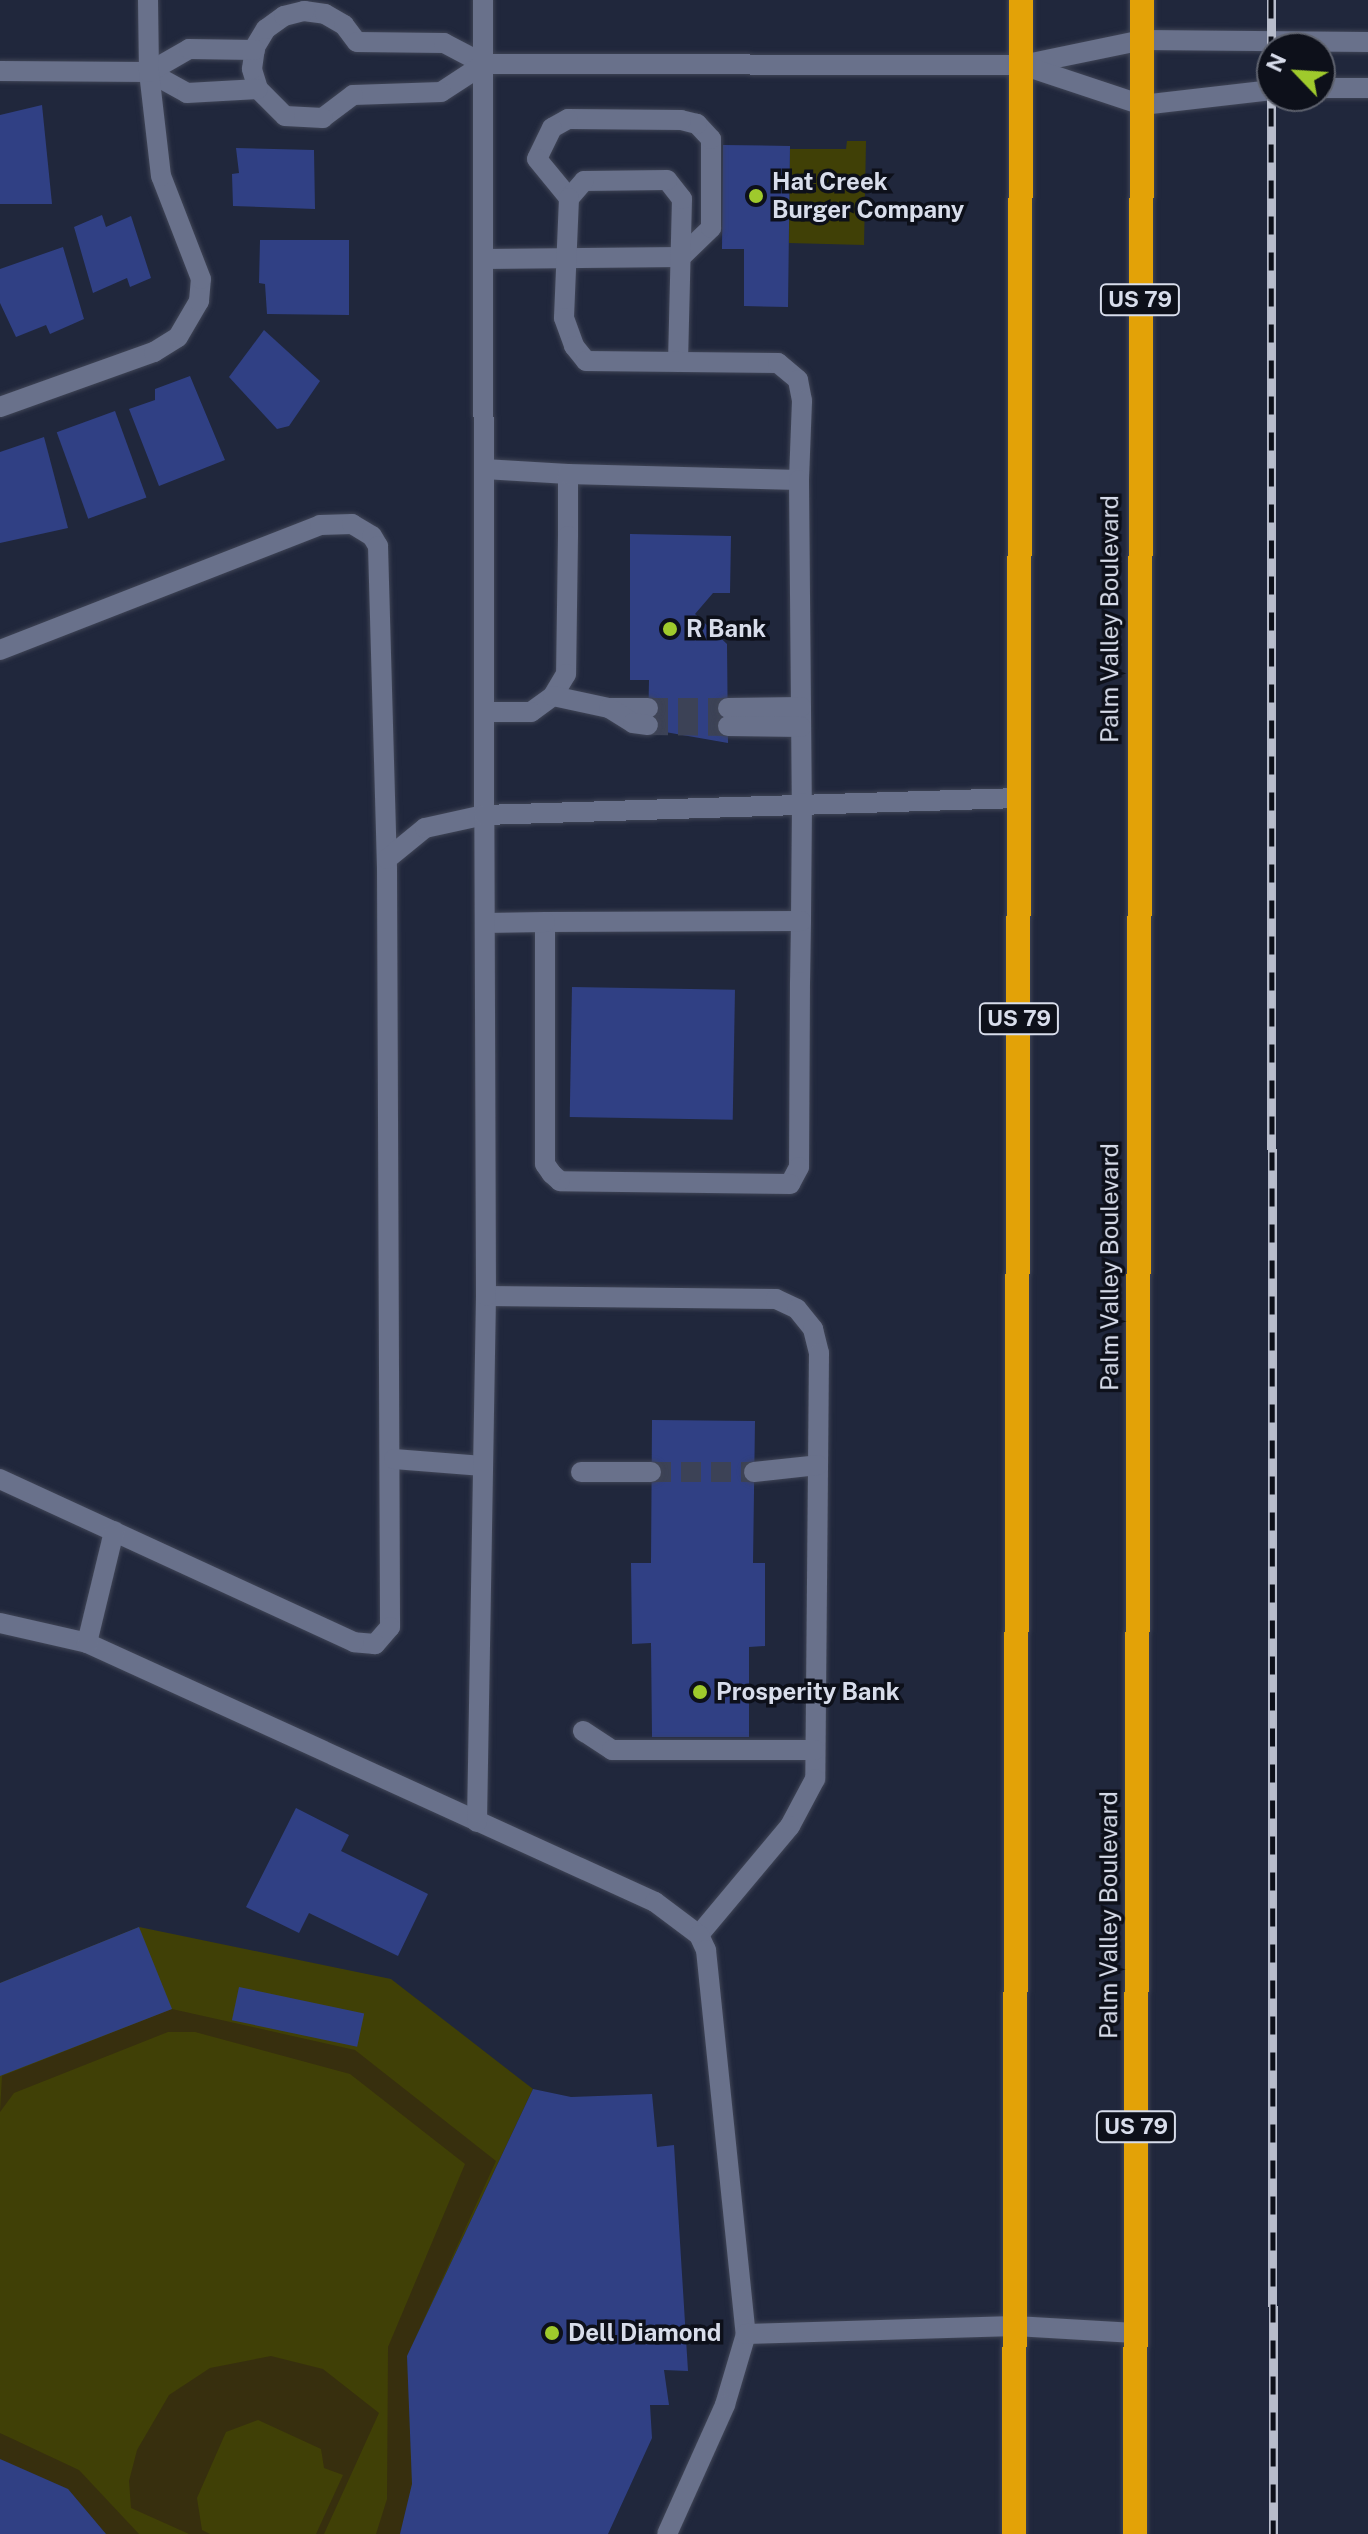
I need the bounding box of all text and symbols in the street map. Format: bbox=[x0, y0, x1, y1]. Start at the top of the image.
north arrow bbox=[1256, 32, 1336, 112]
text: N bbox=[1261, 49, 1291, 76]
place label: Hat Creek Burger Company bbox=[772, 168, 964, 224]
marker: Hat Creek Burger Company bbox=[747, 187, 765, 205]
road number: US 79 bbox=[1098, 282, 1182, 318]
street label: Palm Valley Boulevard bbox=[1096, 495, 1124, 743]
place label: R Bank bbox=[686, 615, 766, 643]
marker: R Bank bbox=[661, 620, 679, 638]
road number: US 79 bbox=[977, 1001, 1061, 1037]
street label: Palm Valley Boulevard bbox=[1096, 1143, 1124, 1391]
place label: Prosperity Bank bbox=[716, 1678, 900, 1706]
marker: Prosperity Bank bbox=[691, 1683, 709, 1701]
street label: Palm Valley Boulevard bbox=[1095, 1791, 1123, 2039]
road number: US 79 bbox=[1094, 2109, 1178, 2145]
place label: Dell Diamond bbox=[568, 2319, 721, 2347]
marker: Dell Diamond bbox=[543, 2324, 561, 2342]

